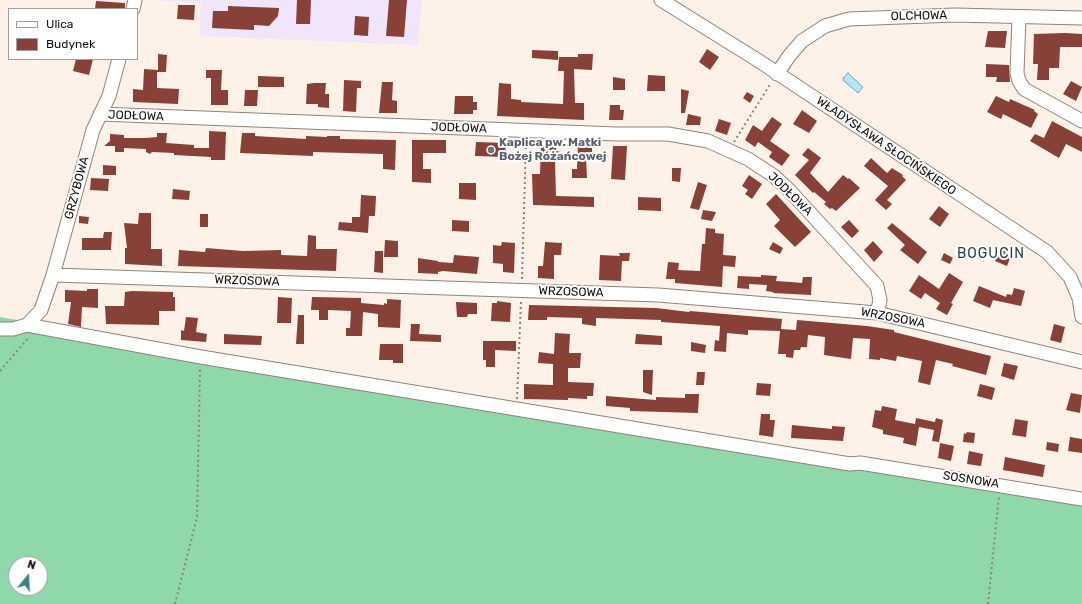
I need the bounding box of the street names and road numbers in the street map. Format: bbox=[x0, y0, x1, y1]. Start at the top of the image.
street label: OLCHOWA bbox=[891, 8, 947, 24]
street label: WŁADYSŁAWA SŁOCIŃSKIEGO bbox=[813, 94, 959, 198]
street label: JODŁOWA bbox=[108, 108, 164, 124]
street label: JODŁOWA bbox=[431, 120, 487, 136]
street label: GRZYBOWA bbox=[62, 155, 92, 221]
street label: JODŁOWA bbox=[765, 169, 815, 219]
street label: WRZOSOWA bbox=[214, 273, 280, 289]
street label: WRZOSOWA bbox=[538, 284, 604, 300]
street label: WRZOSOWA bbox=[859, 305, 927, 331]
street label: SOSNOWA bbox=[942, 468, 1000, 492]

